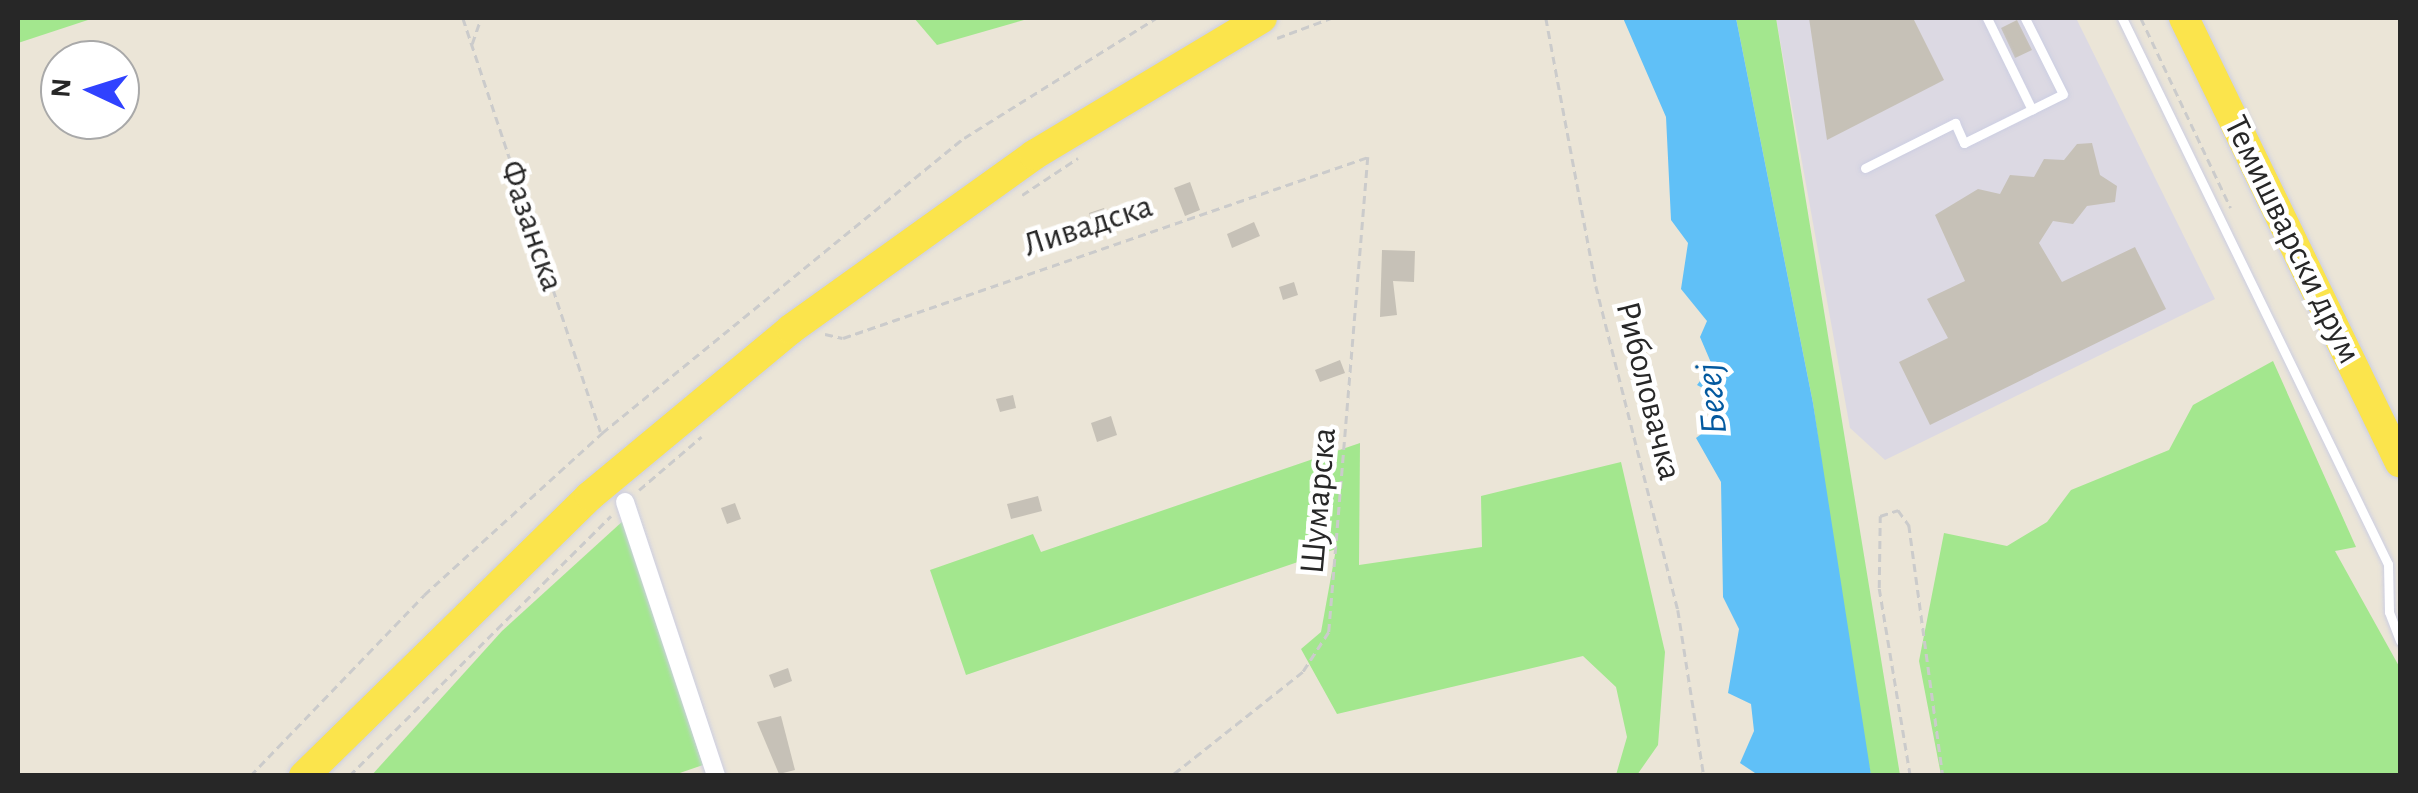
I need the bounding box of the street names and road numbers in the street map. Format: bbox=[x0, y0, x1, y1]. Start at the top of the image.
street label: Темишварски друм bbox=[2214, 110, 2370, 370]
street label: Фазанска bbox=[489, 155, 573, 297]
street label: Ливадска bbox=[1018, 185, 1158, 267]
street label: Риболовачка bbox=[1606, 297, 1690, 485]
street label: Шумарска bbox=[1292, 426, 1346, 576]

